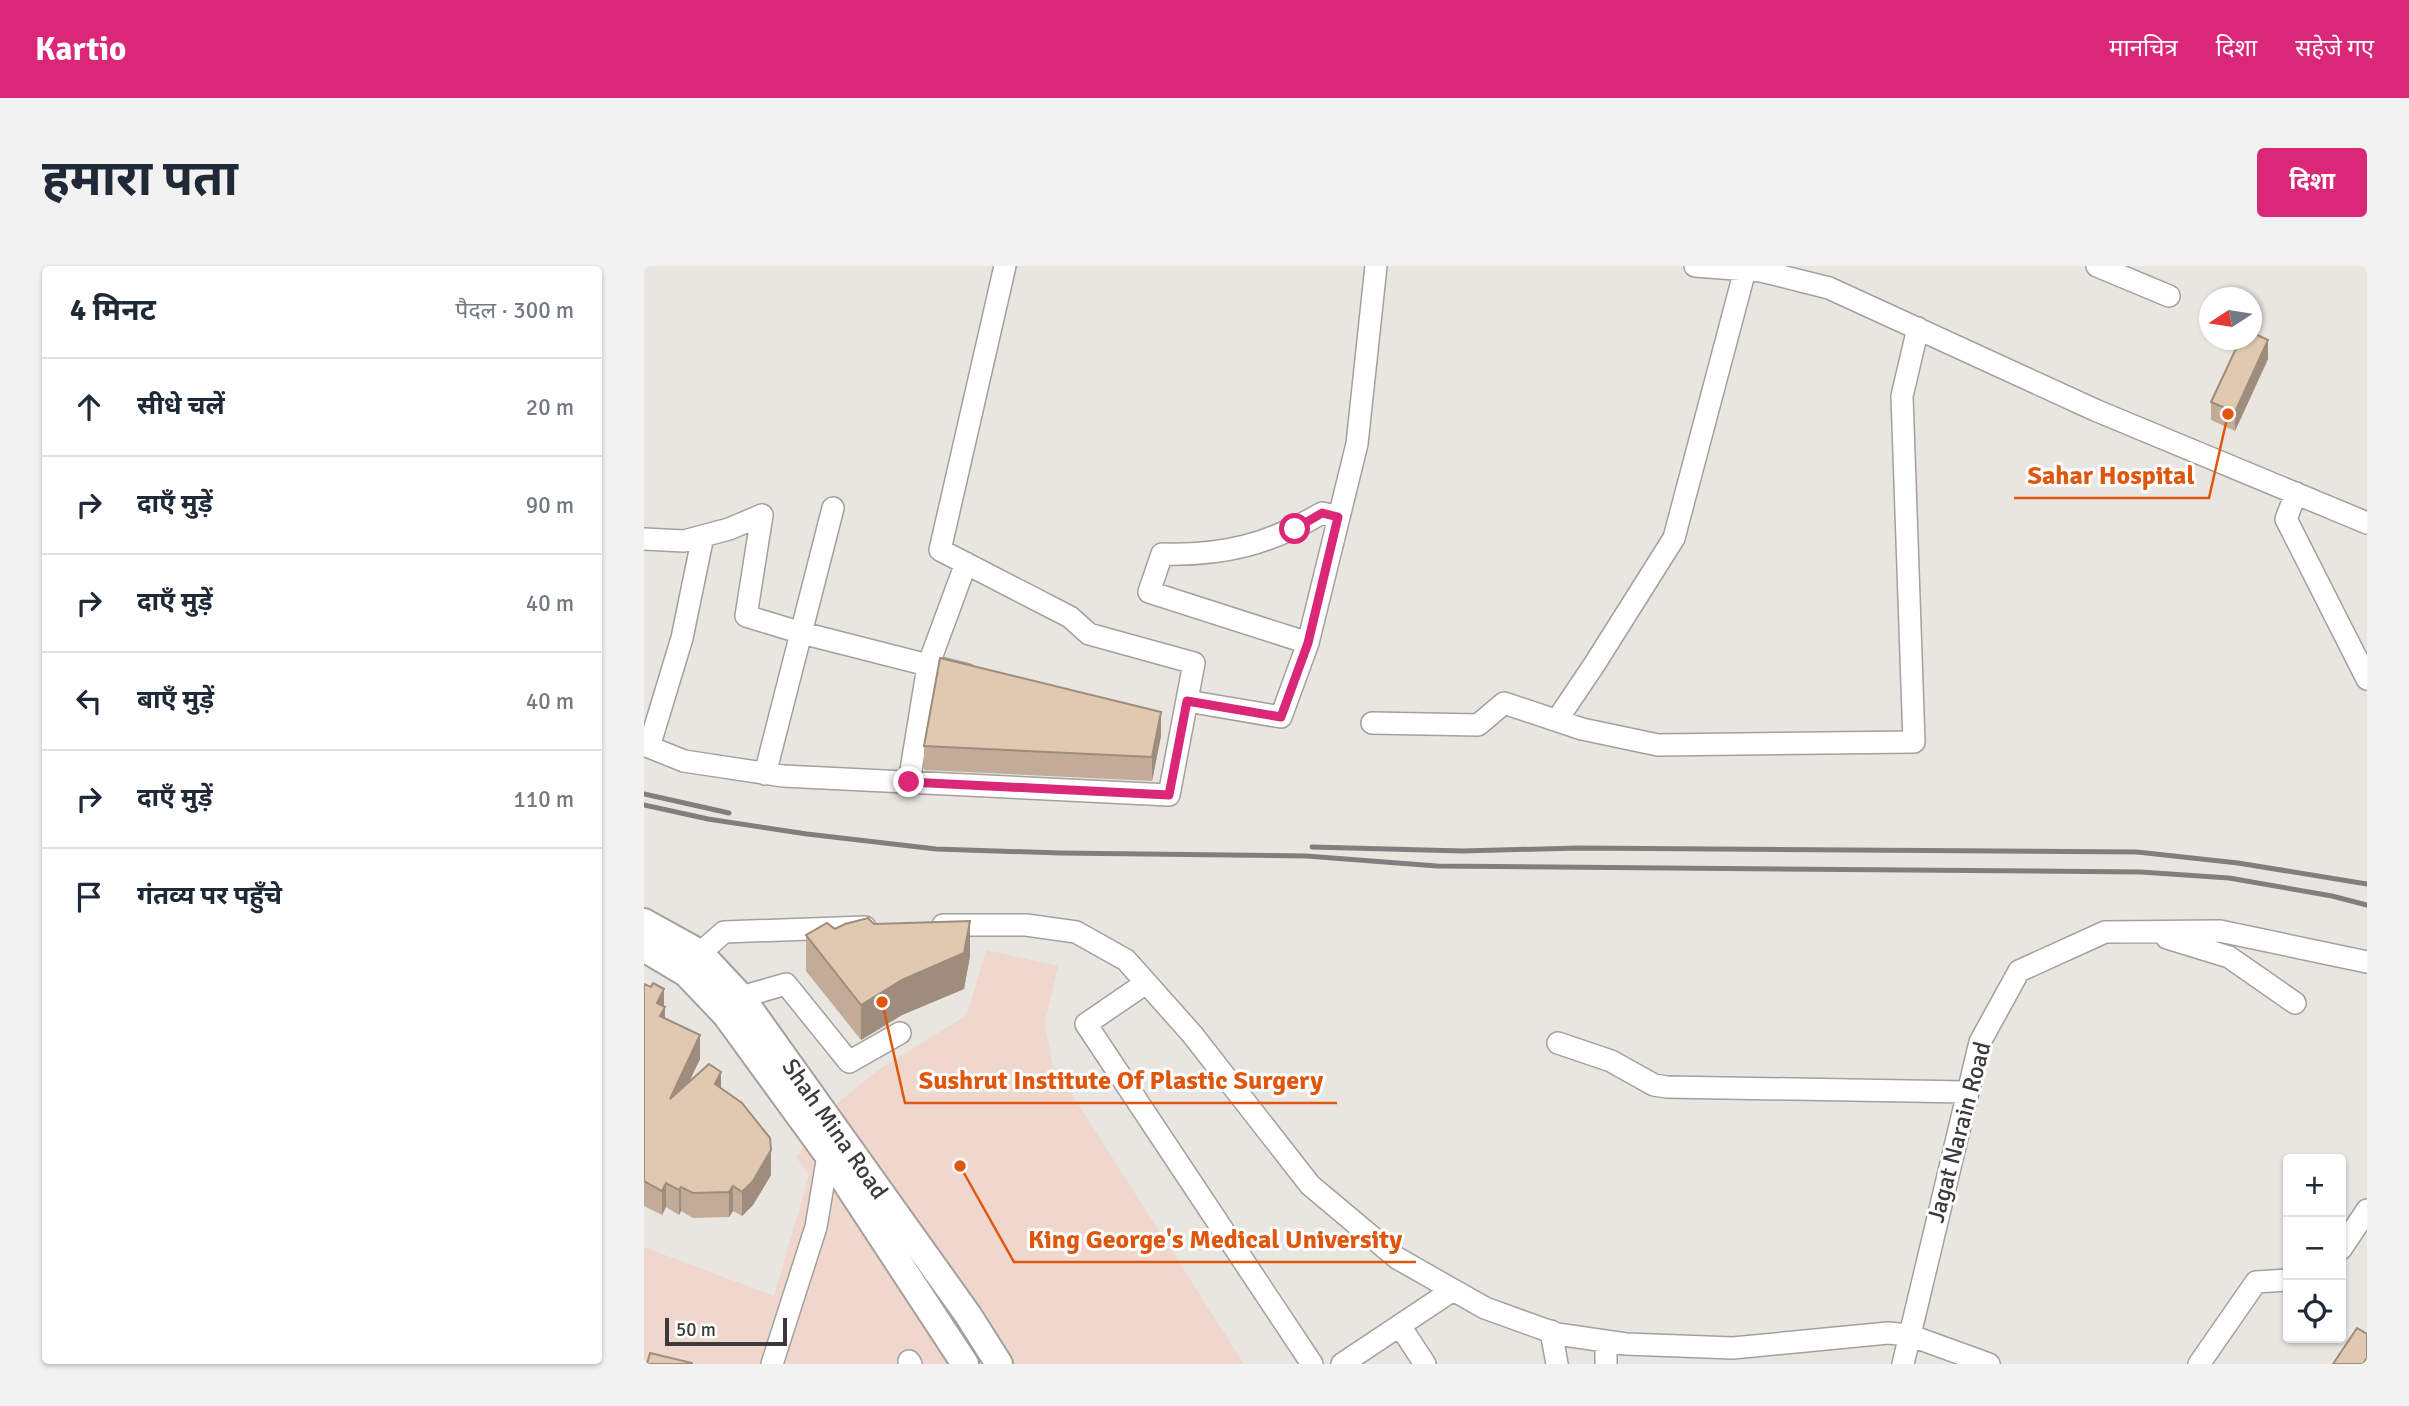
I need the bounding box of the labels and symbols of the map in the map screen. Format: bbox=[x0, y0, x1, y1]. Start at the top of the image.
north arrow bbox=[2199, 287, 2262, 350]
callout: Sahar Hospital bbox=[2014, 451, 2209, 498]
text: Sahar Hospital bbox=[2027, 460, 2195, 492]
route start bbox=[1279, 513, 1310, 544]
route end bbox=[893, 766, 924, 797]
street label: Jagat Narain Road bbox=[1920, 1038, 1998, 1226]
street label: Shah Mina Road bbox=[775, 1053, 895, 1205]
callout: Sushrut Institute Of Plastic Surgery bbox=[905, 1056, 1337, 1103]
text: Sushrut Institute Of Plastic Surgery bbox=[919, 1065, 1323, 1097]
callout: King George's Medical University bbox=[1014, 1215, 1416, 1262]
text: King George's Medical University bbox=[1028, 1224, 1402, 1256]
scale bar bbox=[665, 1315, 788, 1347]

